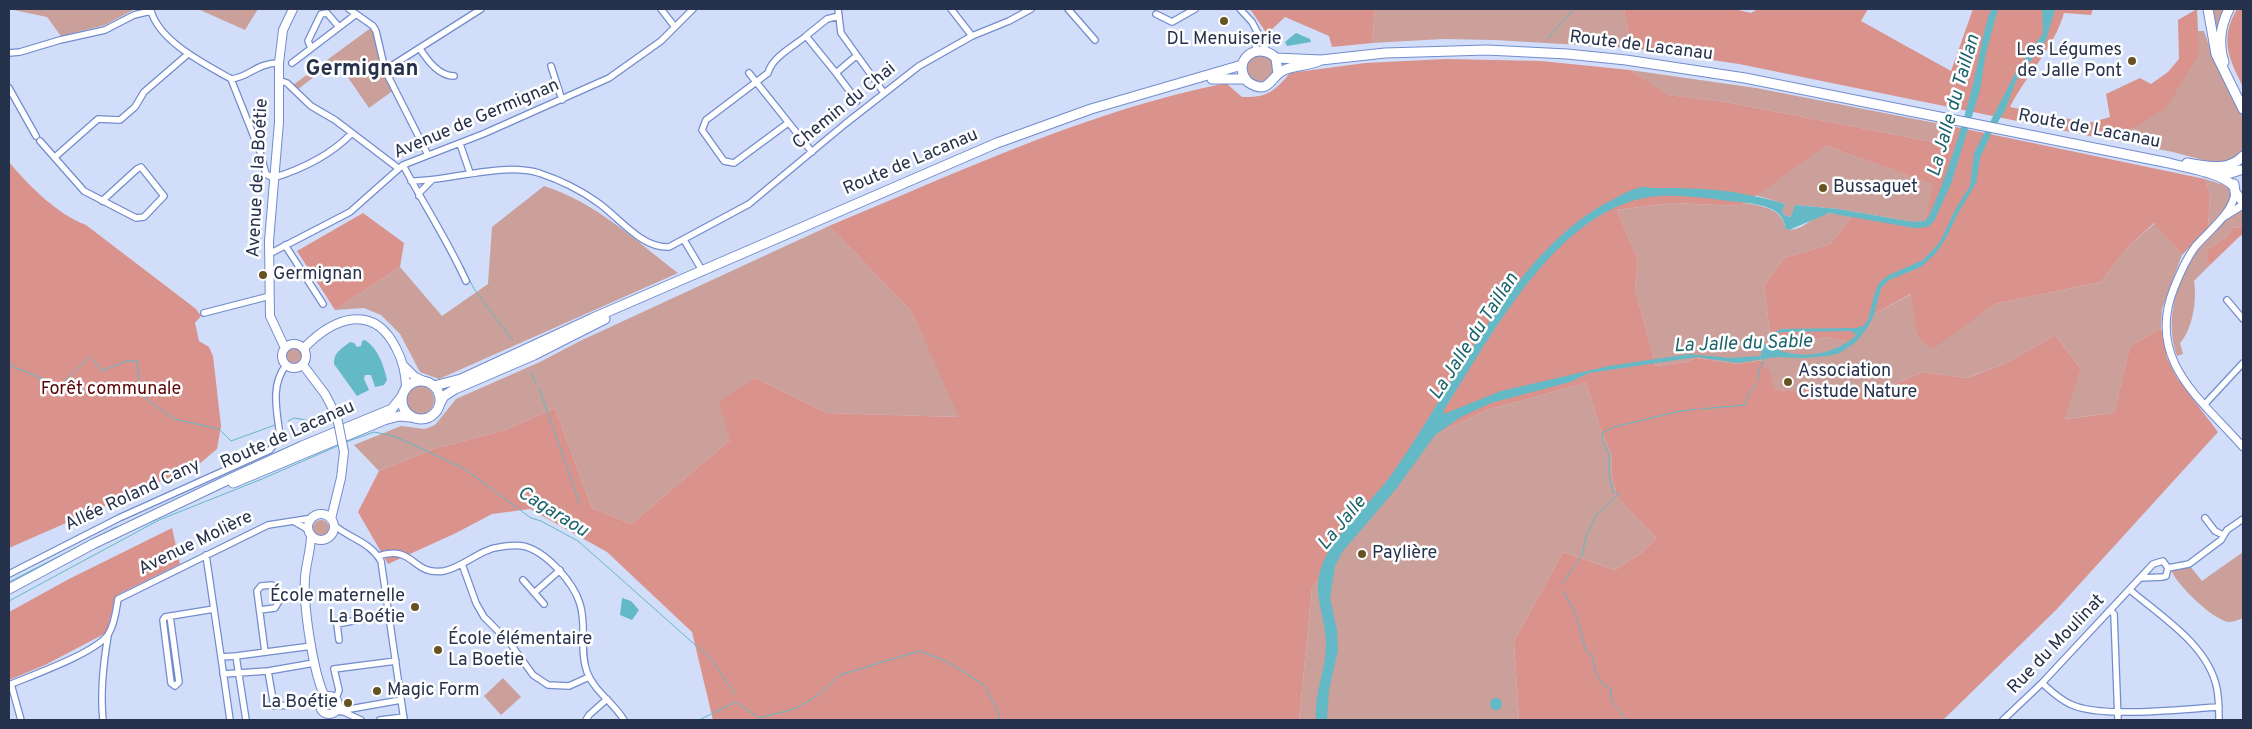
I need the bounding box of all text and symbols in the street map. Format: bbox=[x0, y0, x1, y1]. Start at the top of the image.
marker: DL Menuiserie bbox=[1218, 15, 1230, 27]
street label: Route de Lacanau bbox=[1568, 27, 1714, 67]
place label: DL Menuiserie bbox=[1167, 29, 1281, 51]
water label: La Jalle du Taillan bbox=[1924, 32, 1986, 180]
place label: Les Légumes de Jalle Pont bbox=[2016, 40, 2122, 82]
marker: Les Légumes de Jalle Pont bbox=[2126, 55, 2138, 67]
district label: Germignan bbox=[306, 58, 418, 84]
street label: Chemin du Chai bbox=[789, 59, 901, 155]
street label: Avenue de Germignan bbox=[391, 75, 563, 165]
street label: Avenue de la Boétie bbox=[244, 98, 274, 258]
street label: Route de Lacanau bbox=[2016, 106, 2162, 154]
street label: Route de Lacanau bbox=[840, 125, 982, 201]
place label: Bussaguet bbox=[1833, 177, 1918, 199]
marker: Bussaguet bbox=[1817, 182, 1829, 194]
place label: Germignan bbox=[273, 264, 362, 286]
marker: Germignan bbox=[257, 269, 269, 281]
water label: La Jalle du Taillan bbox=[1426, 269, 1524, 405]
water label: La Jalle du Sable bbox=[1673, 331, 1813, 359]
place label: Association Cistude Nature bbox=[1798, 361, 1917, 404]
marker: Association Cistude Nature bbox=[1782, 376, 1794, 388]
park label: Forêt communale bbox=[41, 379, 181, 401]
street label: Route de Lacanau bbox=[218, 397, 358, 475]
street label: Allée Roland Cany bbox=[62, 455, 204, 537]
water label: Cagaraou bbox=[512, 482, 592, 544]
water label: La Jalle bbox=[1314, 492, 1372, 556]
street label: Avenue Molière bbox=[135, 507, 257, 581]
place label: Paylière bbox=[1372, 543, 1437, 565]
marker: Paylière bbox=[1356, 548, 1368, 560]
place label: École maternelle La Boétie bbox=[270, 586, 405, 628]
street label: Rue du Moulinat bbox=[2004, 591, 2110, 699]
marker: École maternelle La Boétie bbox=[409, 601, 421, 613]
place label: École élémentaire La Boetie bbox=[448, 629, 592, 672]
marker: École élémentaire La Boetie bbox=[432, 644, 444, 656]
place label: Magic Form bbox=[387, 680, 479, 702]
marker: Magic Form bbox=[371, 685, 383, 697]
place label: La Boétie bbox=[262, 692, 338, 714]
marker: La Boétie bbox=[342, 697, 354, 709]

